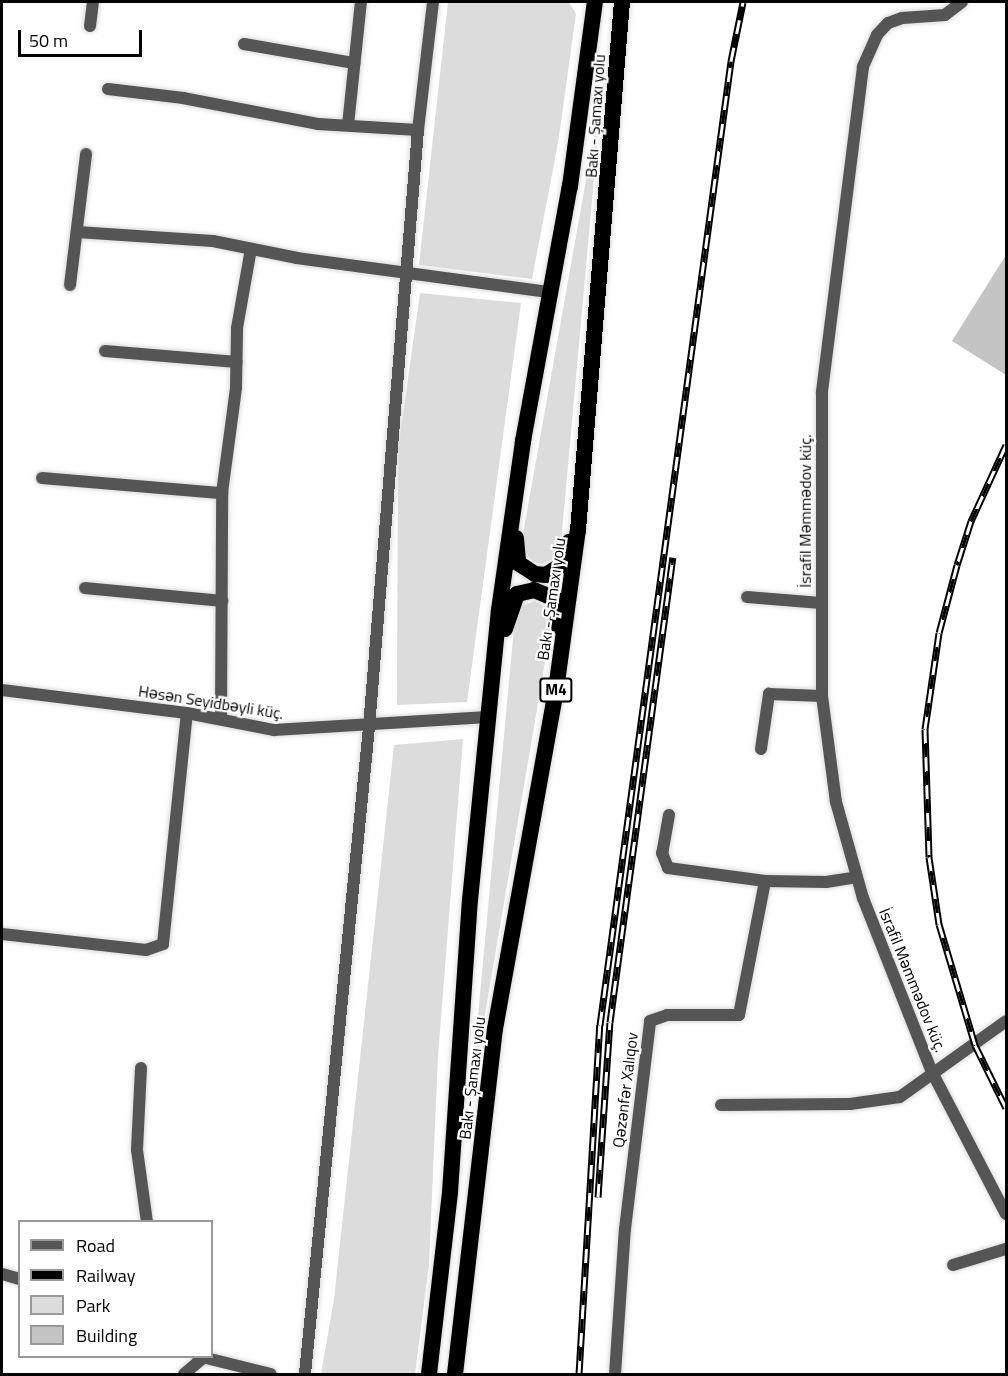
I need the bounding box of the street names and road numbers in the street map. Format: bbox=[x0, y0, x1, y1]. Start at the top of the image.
street label: Bakı - Şamaxı yolu bbox=[581, 54, 609, 178]
street label: İsrafil Məmmədov küç. bbox=[795, 434, 815, 588]
street label: Bakı - Şamaxı yolu bbox=[533, 536, 569, 662]
road number: M4 bbox=[538, 678, 574, 702]
street label: Həsən Seyidbəyli küç. bbox=[137, 681, 285, 723]
street label: İsrafil Məmmədov küç. bbox=[875, 905, 951, 1055]
street label: Bakı - Şamaxı yolu bbox=[455, 1015, 489, 1141]
street label: Qəzənfər Xalıqov bbox=[608, 1031, 642, 1149]

